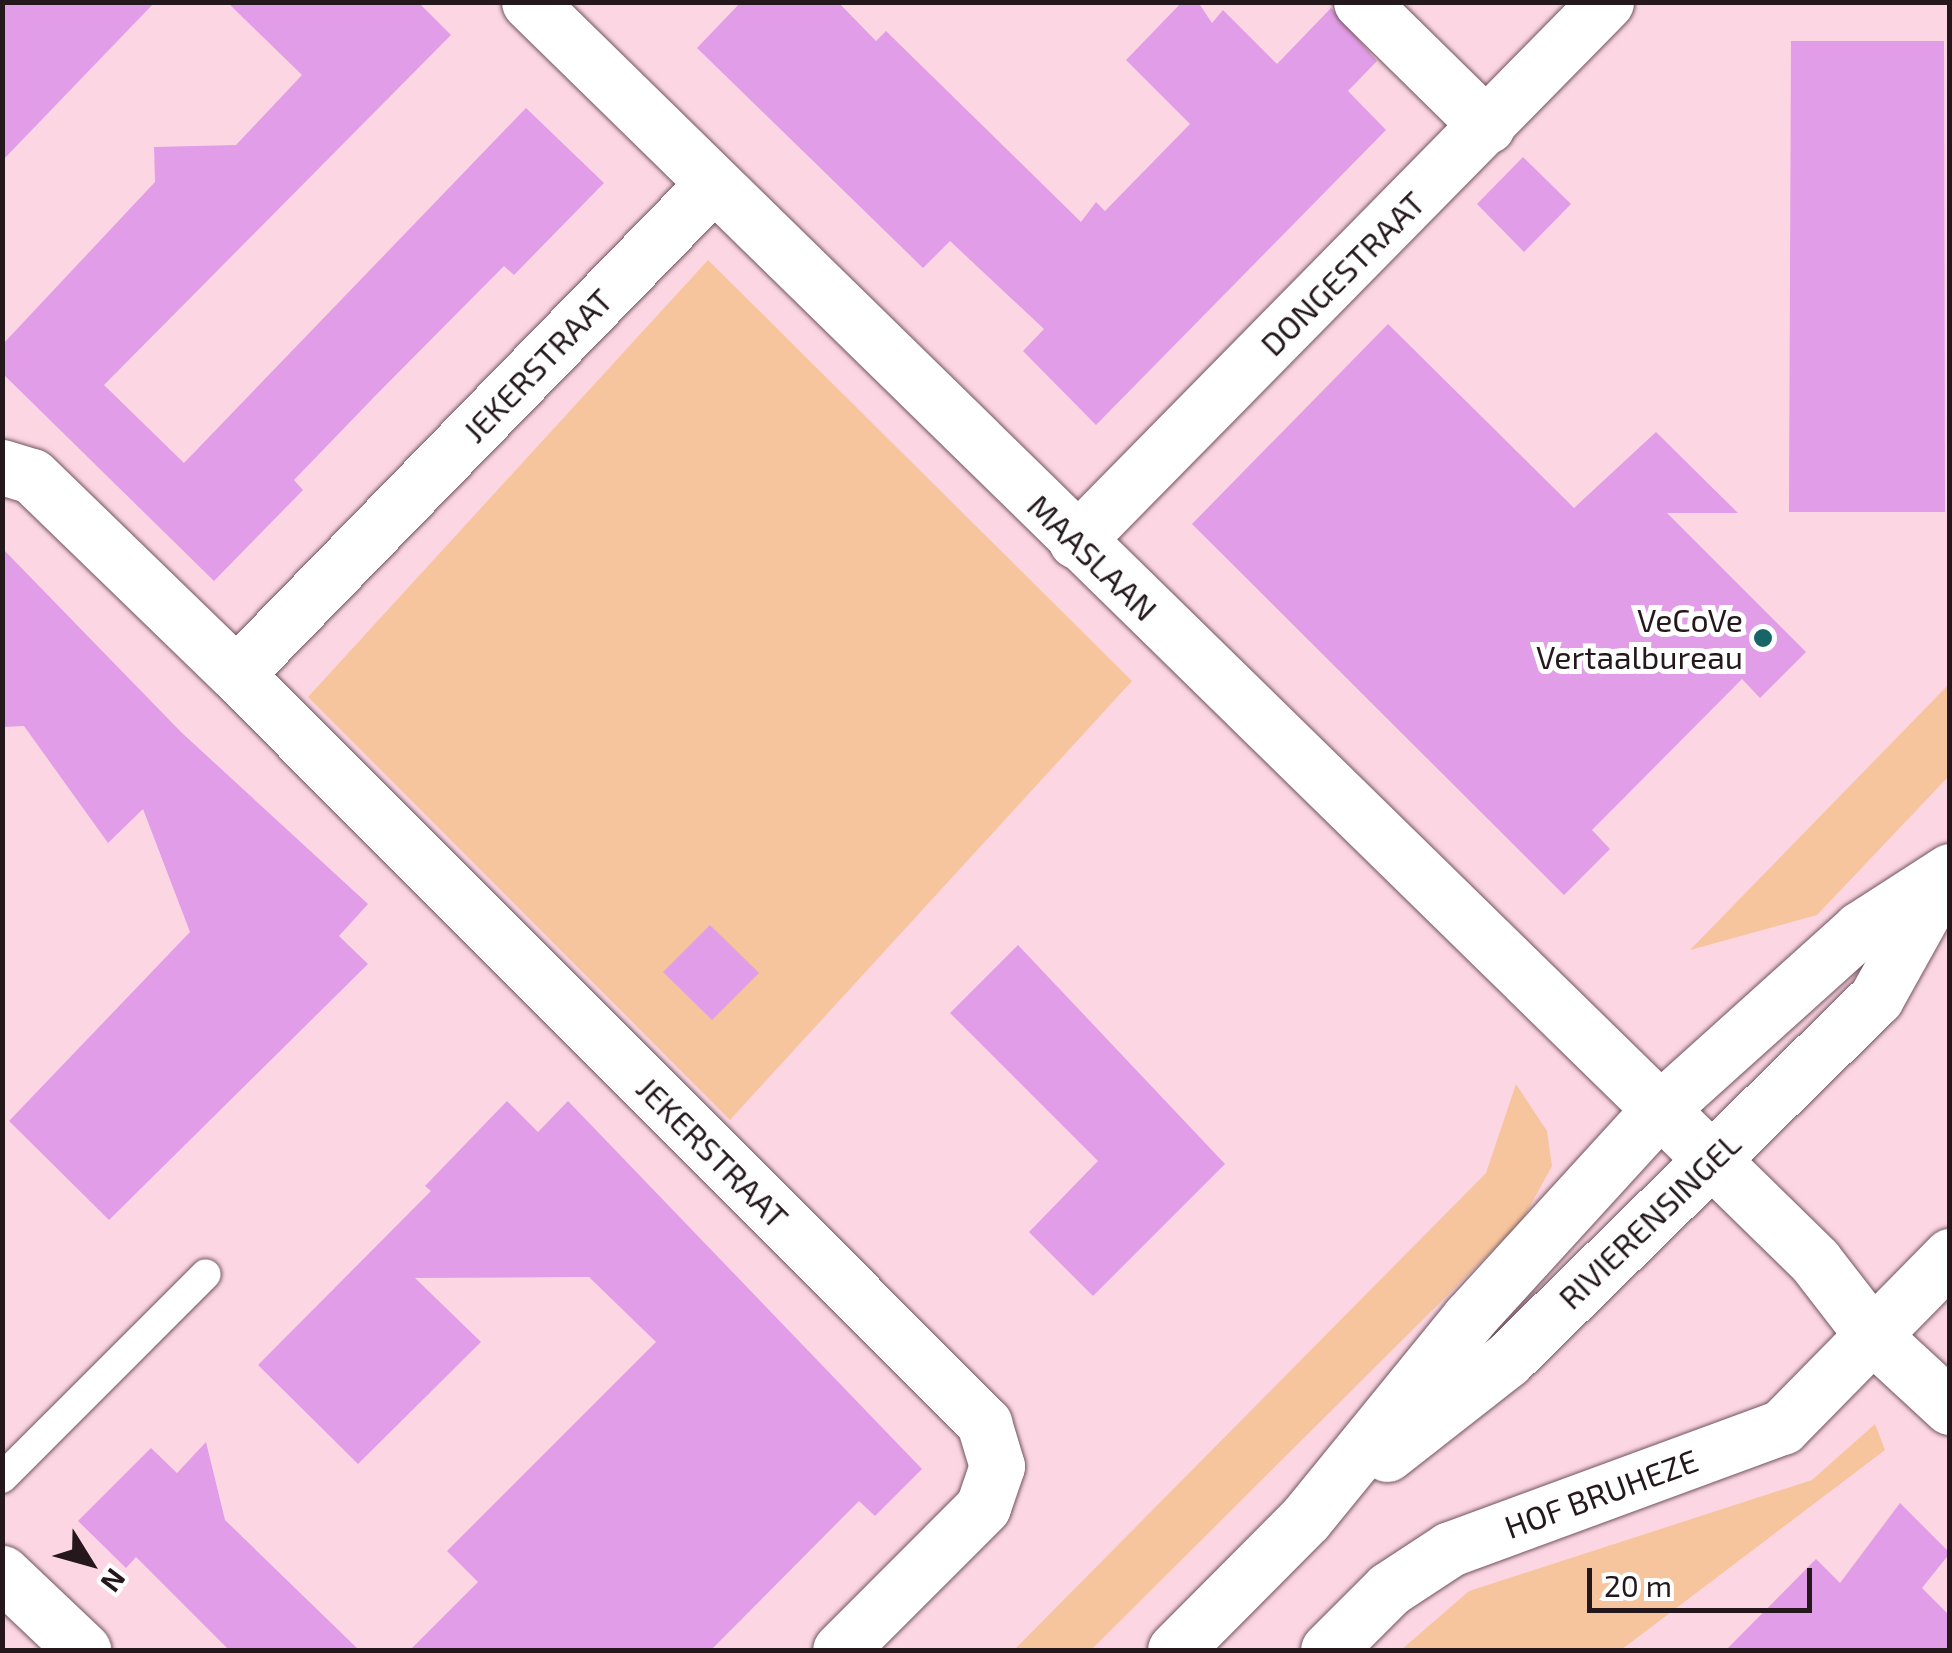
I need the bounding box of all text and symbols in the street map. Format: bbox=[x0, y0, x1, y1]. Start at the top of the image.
street label: DONGESTRAAT bbox=[1252, 183, 1432, 363]
street label: JEKERSTRAAT bbox=[454, 280, 620, 450]
street label: MAASLAAN bbox=[1020, 486, 1166, 628]
place label: VeCoVe Vertaalbureau bbox=[1536, 601, 1743, 676]
marker: VeCoVe Vertaalbureau bbox=[1752, 627, 1774, 649]
street label: JEKERSTRAAT bbox=[629, 1068, 797, 1236]
street label: RIVIERENSINGEL bbox=[1550, 1124, 1748, 1316]
street label: HOF BRUHEZE bbox=[1499, 1440, 1703, 1546]
north arrow bbox=[40, 1513, 140, 1613]
scale bar bbox=[1592, 1548, 1817, 1610]
text: N bbox=[94, 1563, 134, 1599]
text: 20 m bbox=[1604, 1567, 1672, 1603]

